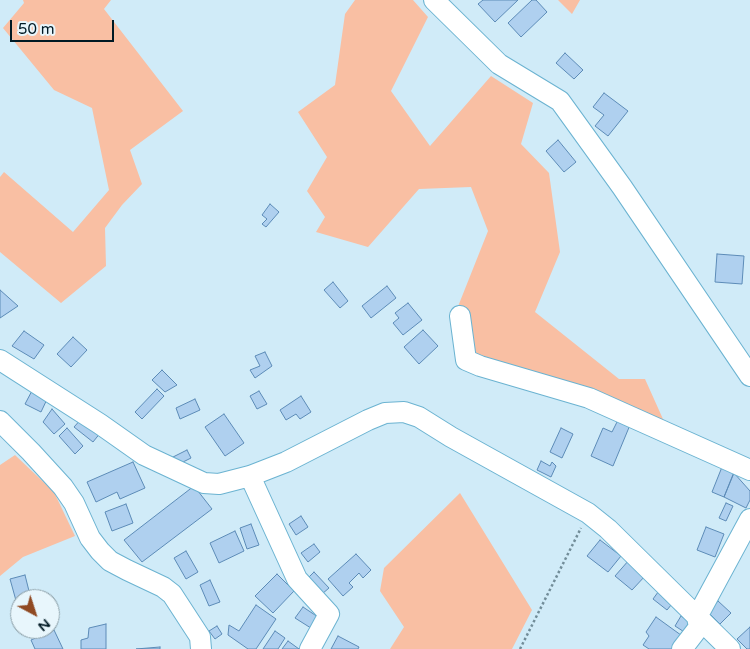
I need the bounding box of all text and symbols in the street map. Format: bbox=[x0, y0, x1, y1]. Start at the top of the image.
scale bar bbox=[12, 10, 116, 42]
text: 50 m bbox=[18, 20, 55, 38]
north arrow bbox=[10, 589, 60, 639]
text: N bbox=[35, 615, 54, 635]

